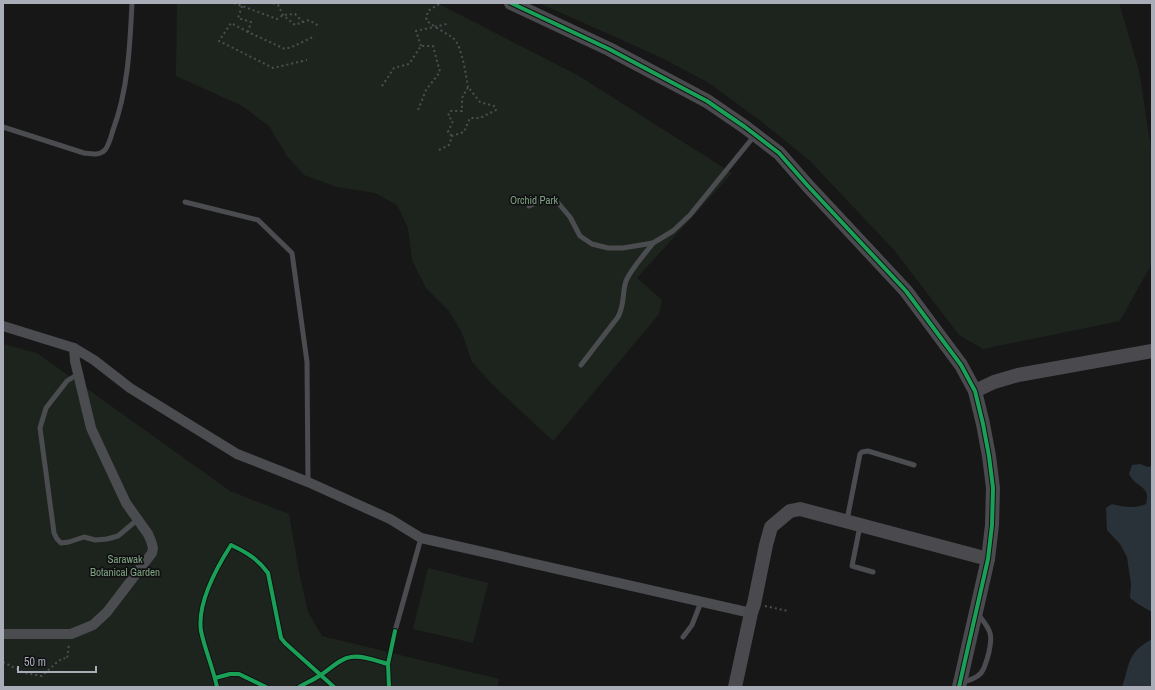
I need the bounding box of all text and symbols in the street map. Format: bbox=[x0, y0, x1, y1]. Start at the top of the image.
park label: Orchid Park bbox=[510, 193, 559, 207]
park label: Sarawak Botanical Garden bbox=[90, 552, 160, 579]
scale bar bbox=[18, 648, 96, 674]
text: 50 m bbox=[24, 654, 46, 670]

